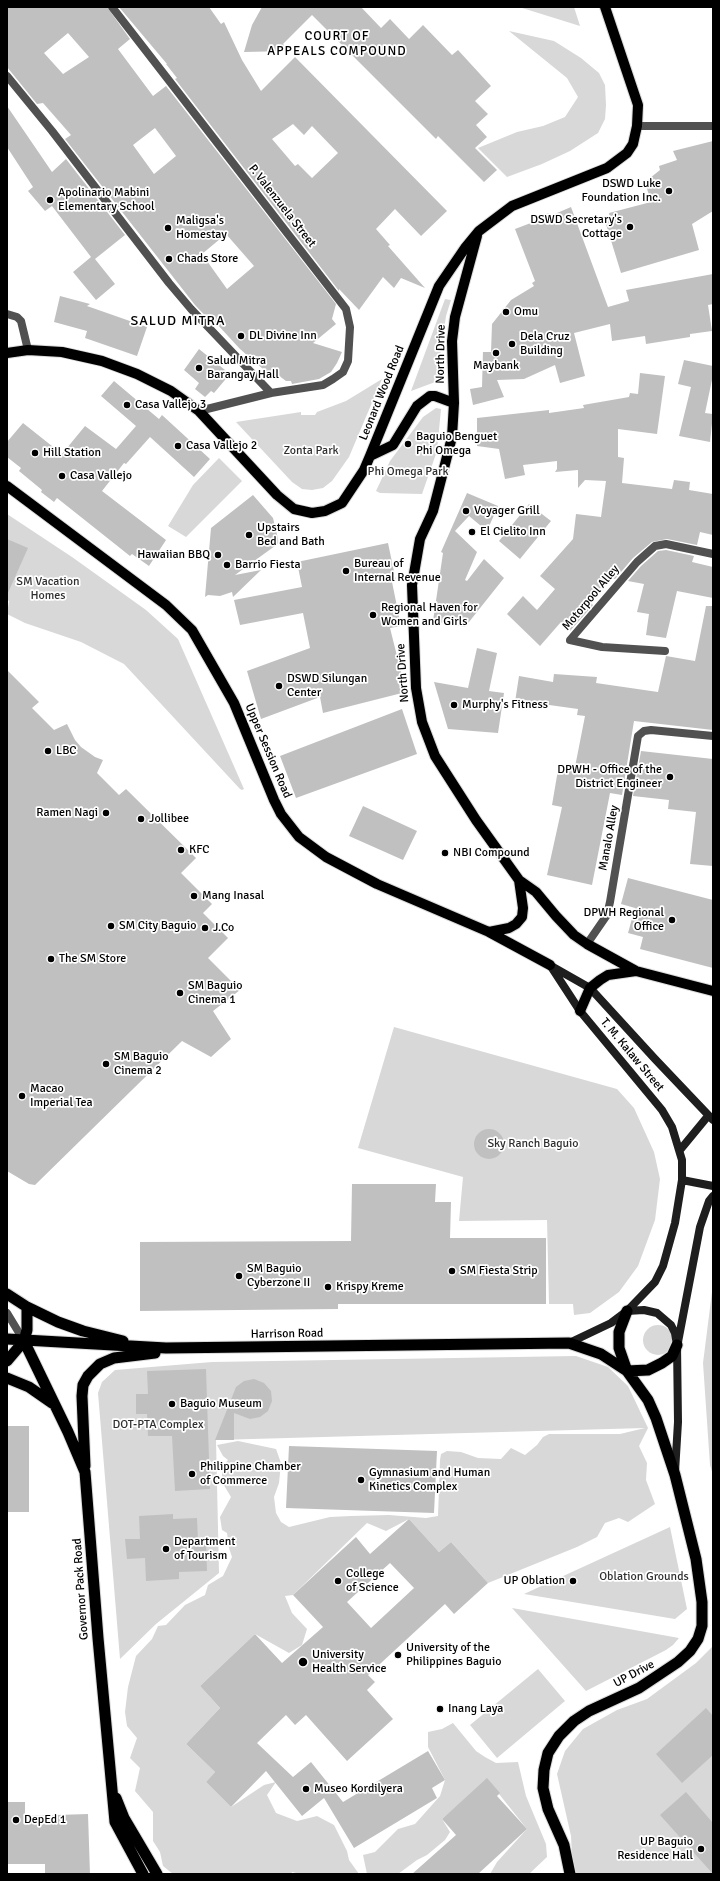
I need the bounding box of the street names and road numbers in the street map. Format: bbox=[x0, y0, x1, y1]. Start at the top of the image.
street label: P. Valenzuela Street bbox=[245, 162, 319, 250]
street label: North Drive bbox=[433, 324, 449, 384]
street label: Leonard Wood Road bbox=[356, 343, 408, 443]
street label: Motorpool Alley bbox=[559, 562, 623, 634]
street label: North Drive bbox=[394, 643, 412, 703]
street label: Upper Session Road bbox=[242, 702, 294, 800]
street label: Manalo Alley bbox=[596, 804, 622, 872]
street label: T. M. Kalaw Street bbox=[597, 1015, 667, 1095]
street label: Harrison Road bbox=[250, 1326, 324, 1342]
street label: Governor Pack Road bbox=[70, 1538, 92, 1640]
street label: UP Drive bbox=[611, 1657, 657, 1691]

